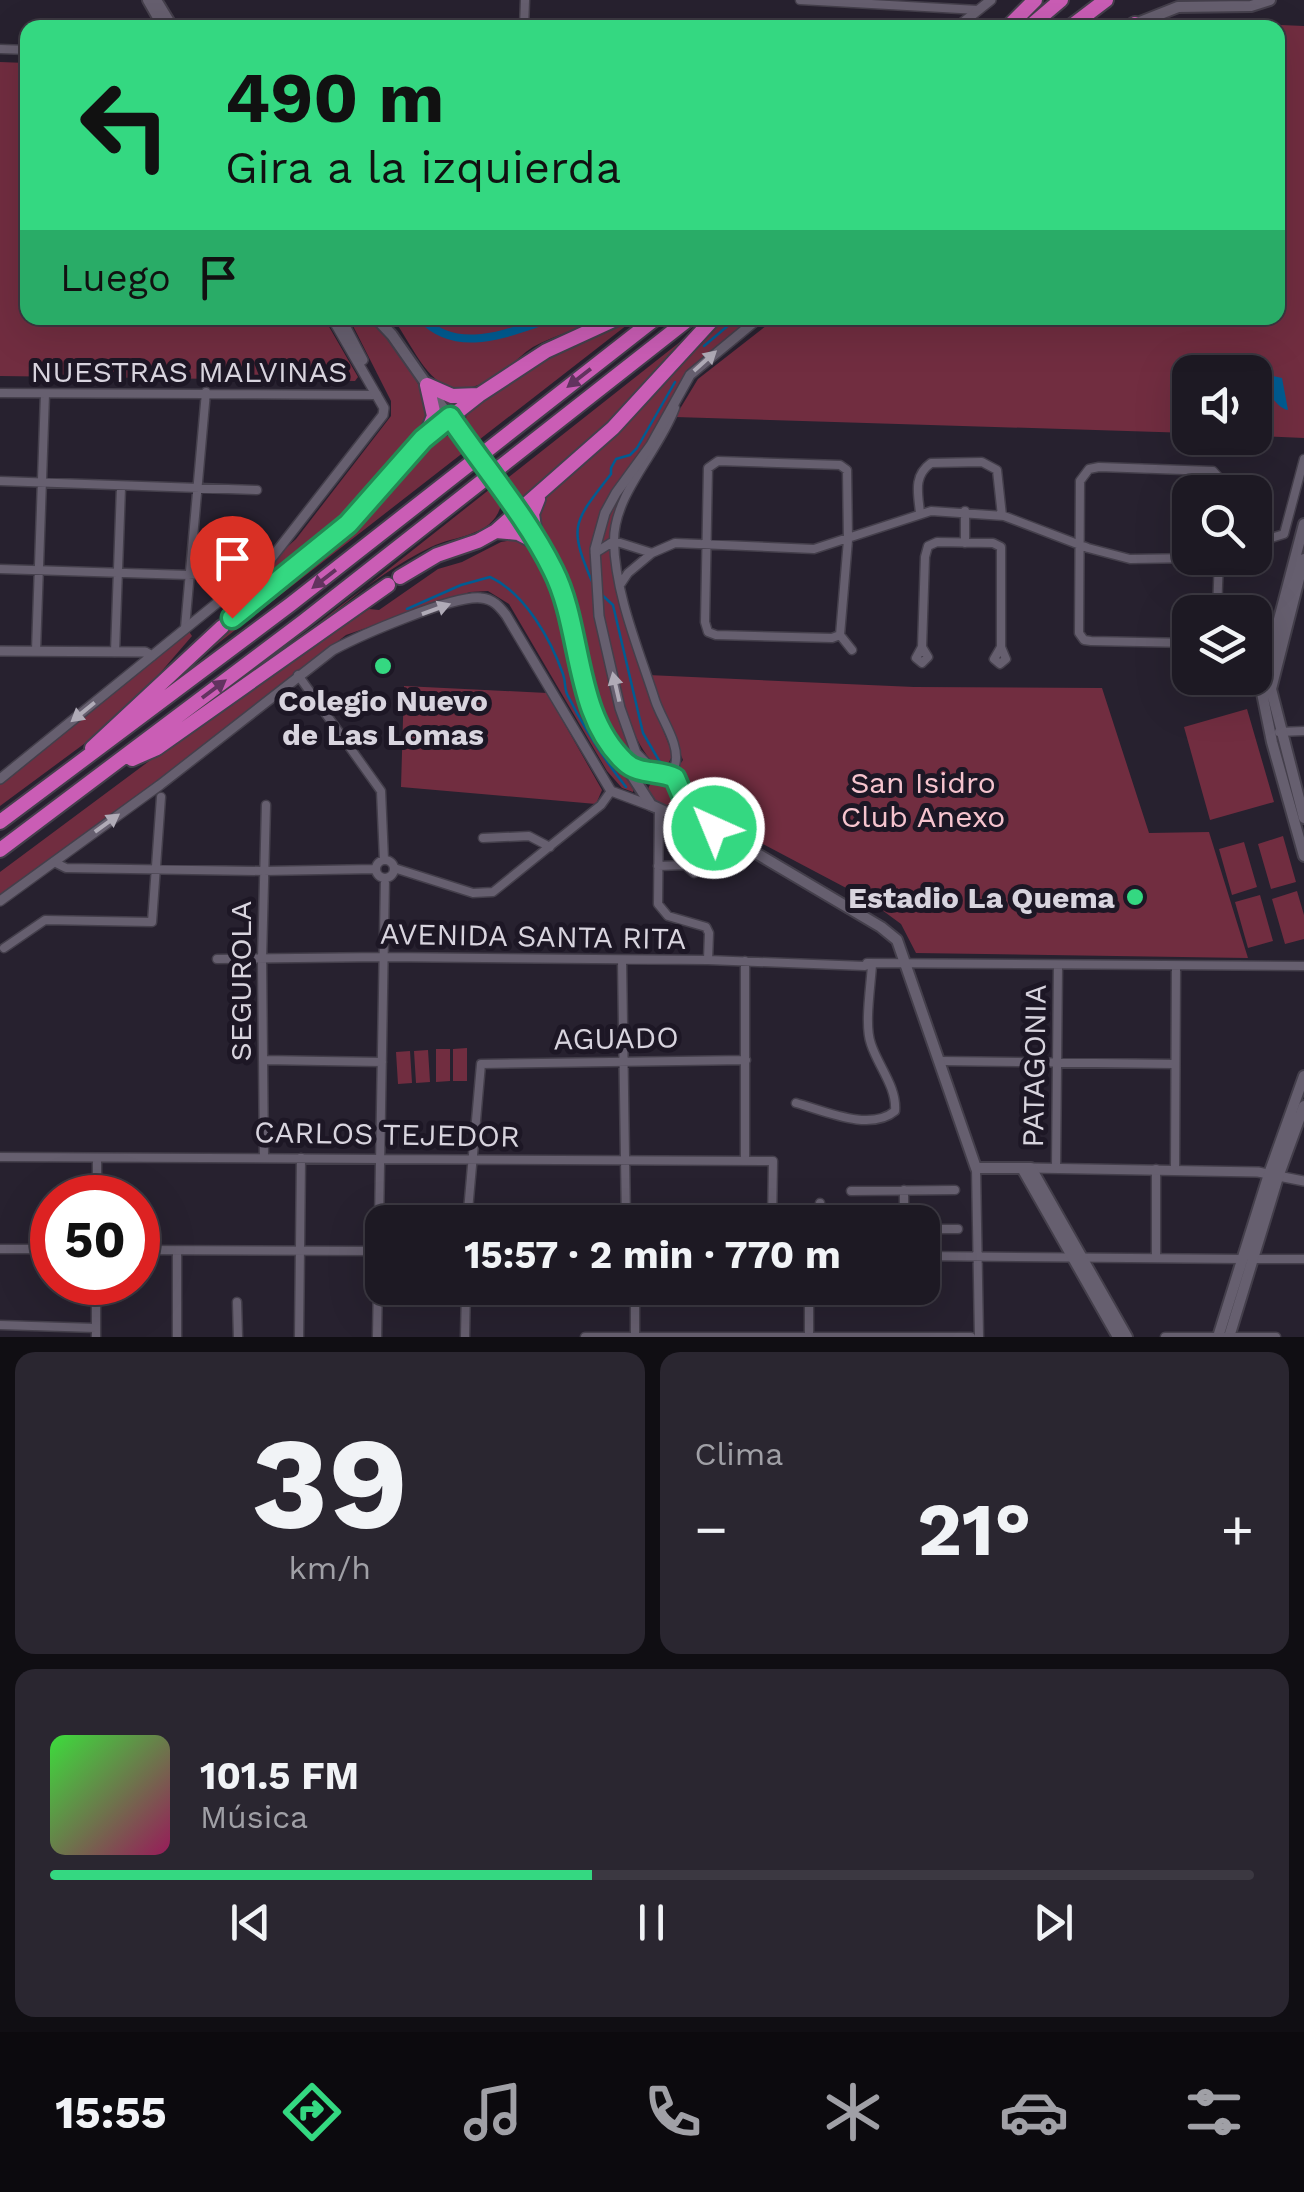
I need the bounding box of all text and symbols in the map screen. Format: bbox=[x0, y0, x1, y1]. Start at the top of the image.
text: 490 m bbox=[225, 57, 444, 139]
icon: left bbox=[60, 60, 190, 190]
text: Gira a la izquierda bbox=[225, 141, 621, 194]
icon: arrive bbox=[191, 250, 246, 305]
text: Luego bbox=[60, 256, 171, 300]
one-way arrow bbox=[693, 350, 717, 373]
street label: NUESTRAS MALVINAS bbox=[30, 354, 348, 389]
map controls bbox=[1172, 355, 1272, 695]
button: sound bbox=[1172, 355, 1272, 455]
one-way arrow bbox=[566, 367, 592, 388]
button: search bbox=[1172, 475, 1272, 575]
pin bbox=[190, 516, 275, 619]
icon: arrive bbox=[205, 531, 260, 586]
one-way arrow bbox=[311, 568, 336, 589]
button: layers bbox=[1172, 595, 1272, 695]
one-way arrow bbox=[421, 601, 451, 616]
marker: Colegio Nuevo de Las Lomas bbox=[372, 655, 394, 677]
one-way arrow bbox=[607, 671, 623, 702]
one-way arrow bbox=[201, 679, 227, 700]
place label: Colegio Nuevo de Las Lomas bbox=[278, 683, 488, 752]
one-way arrow bbox=[70, 701, 95, 722]
park label: San Isidro Club Anexo bbox=[841, 765, 1005, 834]
position arrow bbox=[662, 776, 766, 880]
one-way arrow bbox=[94, 814, 121, 833]
place label: Estadio La Quema bbox=[848, 880, 1116, 915]
marker: Estadio La Quema bbox=[1124, 886, 1146, 908]
street label: SEGUROLA bbox=[223, 900, 258, 1061]
street label: AVENIDA SANTA RITA bbox=[380, 916, 687, 956]
street label: PATAGONIA bbox=[1015, 984, 1053, 1148]
street label: AGUADO bbox=[553, 1019, 679, 1057]
street label: CARLOS TEJEDOR bbox=[254, 1114, 520, 1154]
speed limit sign: 50 bbox=[30, 1175, 160, 1305]
text: 15:57 · 2 min · 770 m bbox=[464, 1233, 841, 1277]
text: 39 bbox=[251, 1407, 408, 1560]
text: Clima bbox=[695, 1435, 783, 1473]
text: 21° bbox=[917, 1485, 1031, 1573]
text: − bbox=[695, 1497, 728, 1561]
text: + bbox=[1221, 1497, 1254, 1561]
text: km/h bbox=[289, 1549, 371, 1587]
text: 101.5 FM bbox=[200, 1754, 359, 1798]
text: Música bbox=[200, 1798, 308, 1836]
icon: previous bbox=[223, 1895, 278, 1950]
icon: pause bbox=[624, 1895, 679, 1950]
icon: next bbox=[1026, 1895, 1081, 1950]
icon: directions bbox=[277, 2077, 347, 2147]
icon: music bbox=[458, 2077, 528, 2147]
icon: phone bbox=[638, 2077, 708, 2147]
icon: climate bbox=[818, 2077, 888, 2147]
icon: car bbox=[999, 2077, 1069, 2147]
icon: filters bbox=[1179, 2077, 1249, 2147]
text: 15:55 bbox=[55, 2086, 167, 2139]

